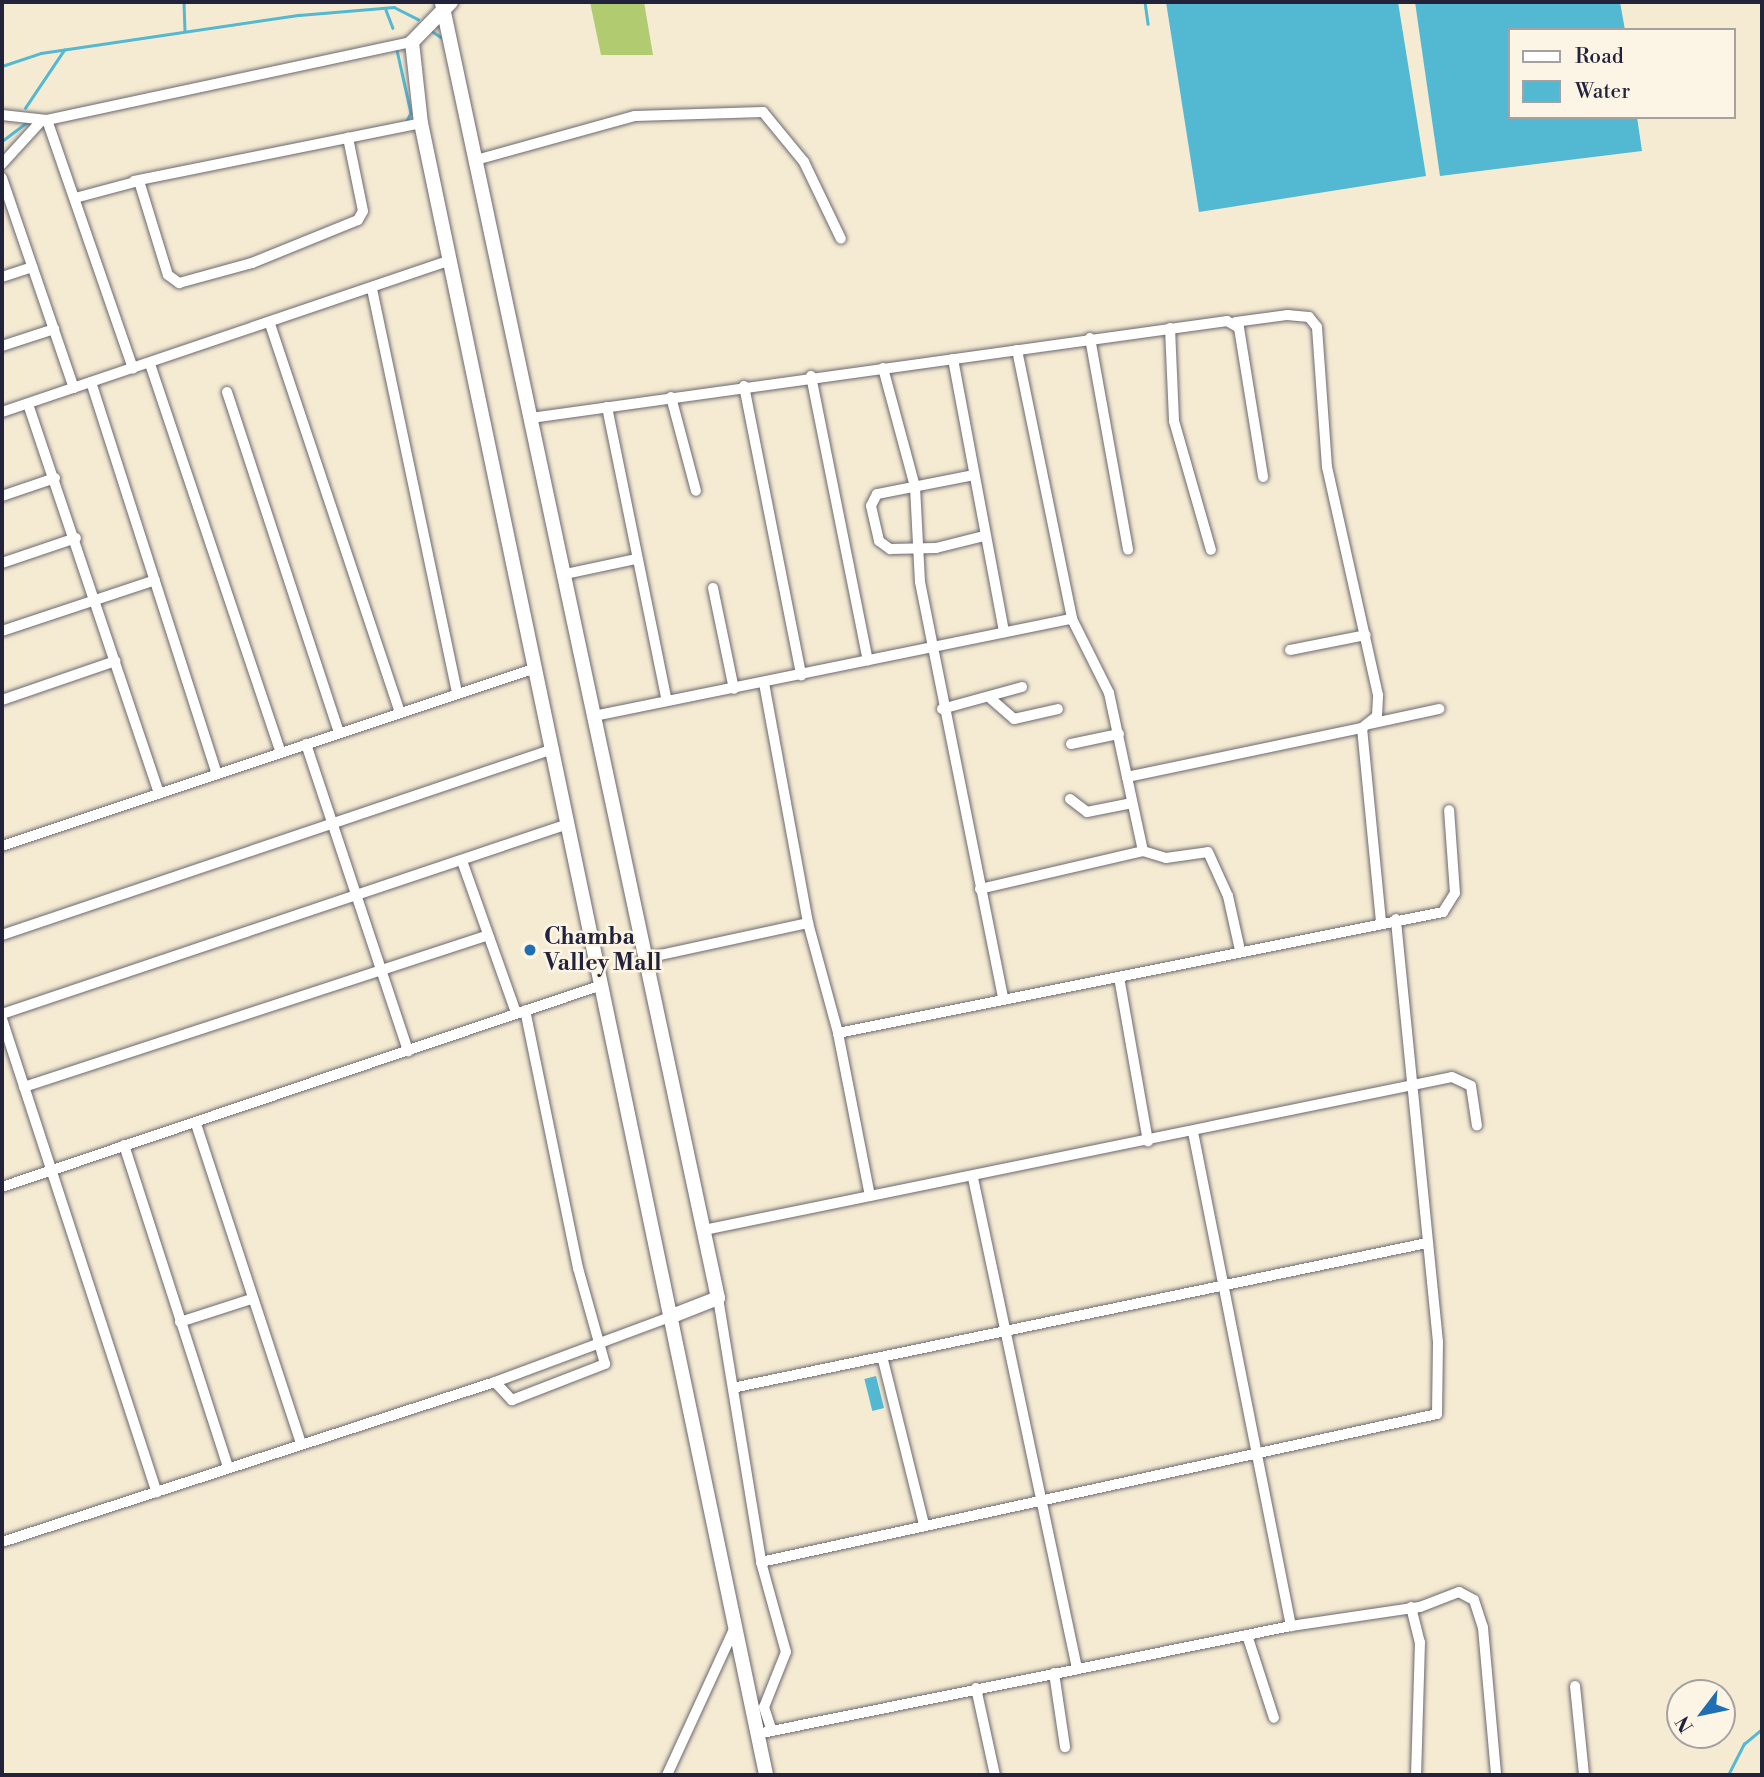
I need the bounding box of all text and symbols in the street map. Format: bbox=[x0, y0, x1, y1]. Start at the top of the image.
legend bbox=[1508, 28, 1736, 119]
text: Road bbox=[1575, 44, 1624, 70]
text: Water bbox=[1575, 79, 1630, 105]
place label: Chamba Valley Mall bbox=[544, 923, 662, 977]
marker: Chamba Valley Mall bbox=[522, 942, 538, 958]
north arrow bbox=[1666, 1679, 1736, 1749]
text: N bbox=[1671, 1711, 1699, 1737]

